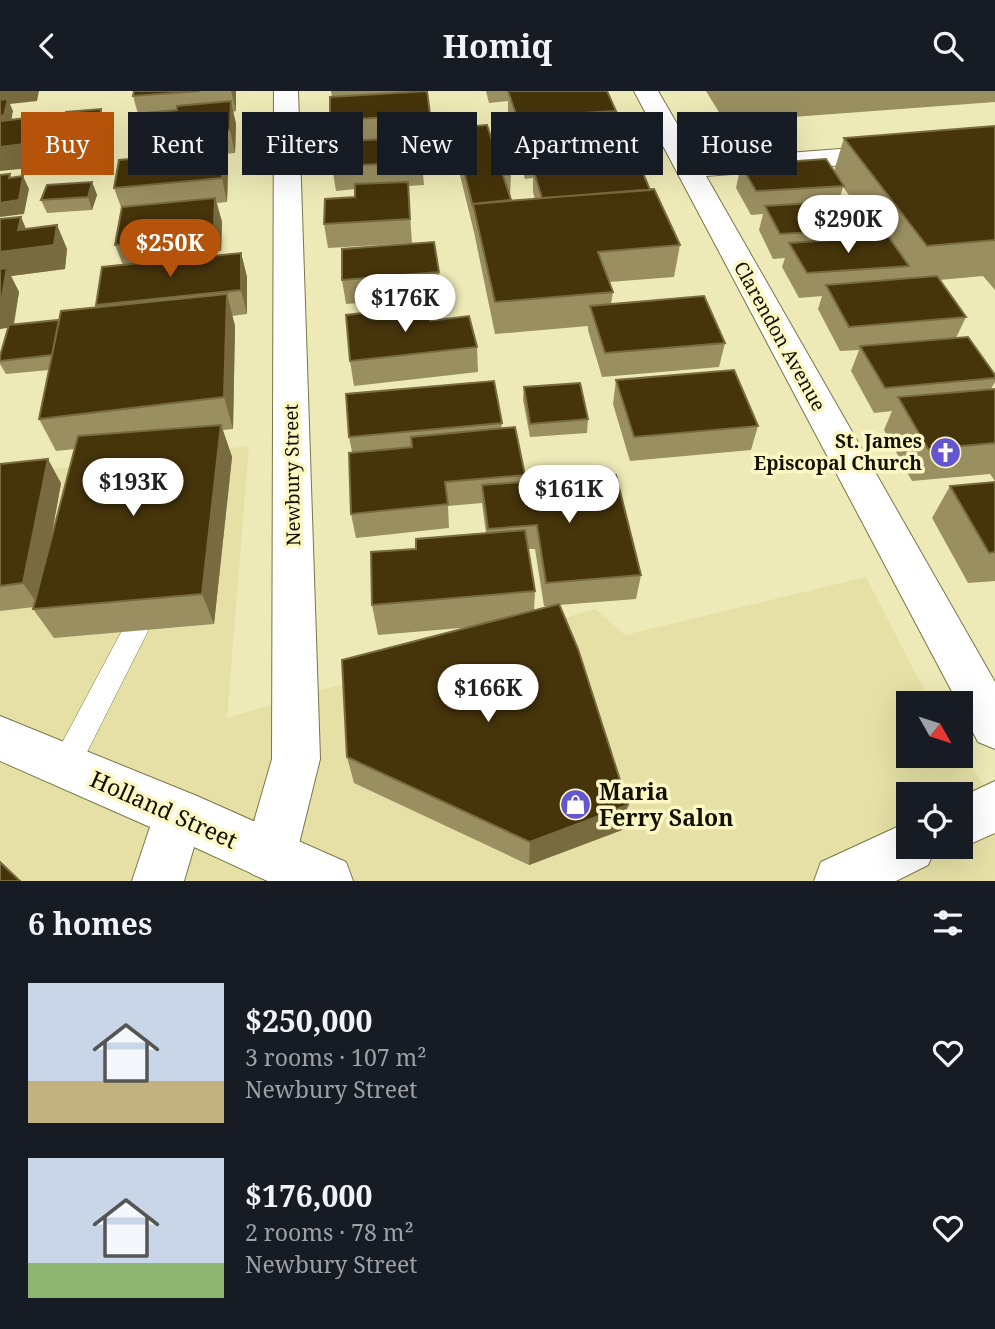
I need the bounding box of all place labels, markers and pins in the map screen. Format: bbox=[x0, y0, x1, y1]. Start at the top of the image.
pin: $290K bbox=[799, 195, 897, 255]
pin: $250K bbox=[121, 219, 219, 279]
pin: $176K bbox=[356, 275, 454, 334]
place label: St. James Episcopal Church bbox=[754, 428, 922, 476]
church icon: St. James Episcopal Church bbox=[928, 435, 962, 469]
pin: $193K bbox=[84, 459, 182, 518]
pin: $161K bbox=[520, 465, 618, 525]
pin: $166K bbox=[439, 665, 537, 724]
place label: Maria Ferry Salon bbox=[599, 775, 734, 833]
shop icon: Maria Ferry Salon bbox=[559, 787, 593, 821]

